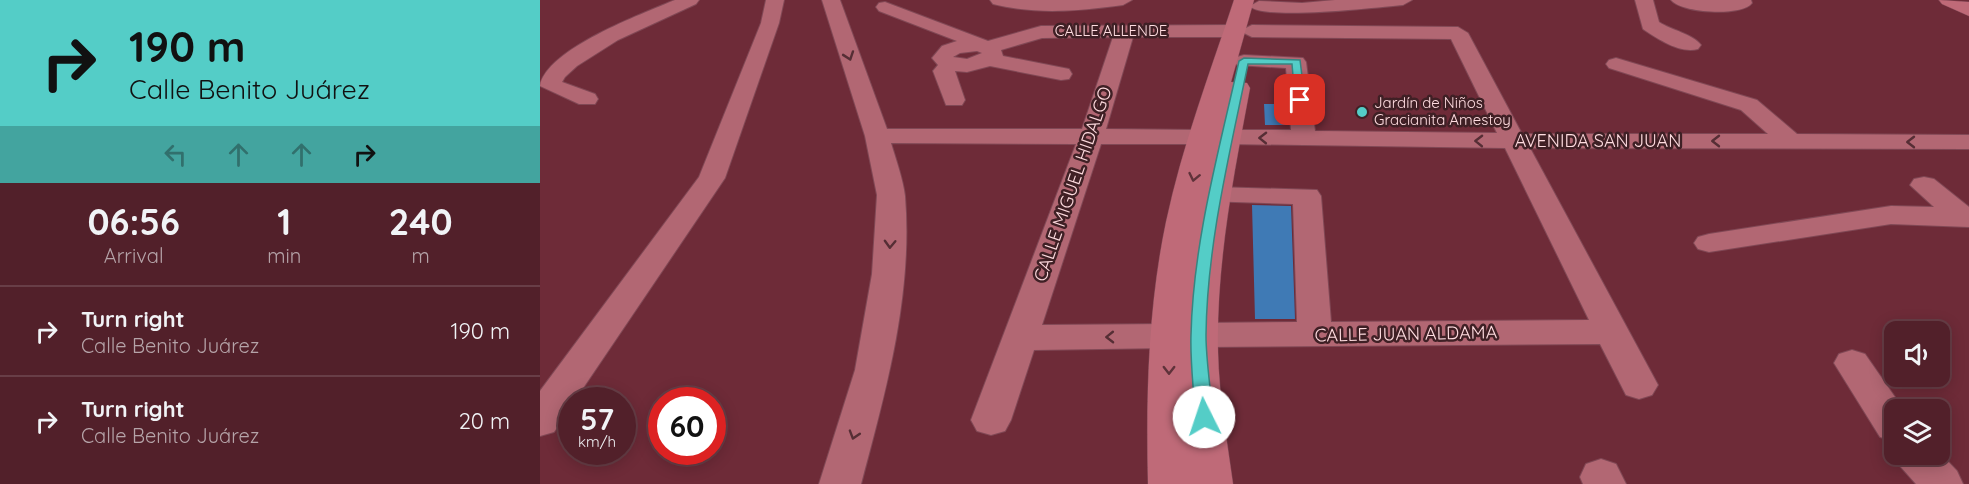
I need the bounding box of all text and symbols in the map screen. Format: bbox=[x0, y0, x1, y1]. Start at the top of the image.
text: 190 m bbox=[129, 20, 245, 73]
street label: CALLE ALLENDE bbox=[1055, 21, 1167, 40]
icon: right bbox=[30, 24, 108, 102]
one-way arrow bbox=[842, 50, 855, 60]
text: Calle Benito Juárez bbox=[129, 72, 370, 106]
pin bbox=[1274, 74, 1325, 125]
street label: CALLE MIGUEL HIDALGO bbox=[1028, 83, 1117, 284]
icon: arrive bbox=[1283, 83, 1316, 116]
place label: Jardín de Niños Gracianita Amestoy bbox=[1374, 93, 1511, 129]
marker: Jardín de Niños Gracianita Amestoy bbox=[1355, 105, 1369, 119]
street label: AVENIDA SAN JUAN bbox=[1515, 129, 1681, 152]
one-way arrow bbox=[1258, 131, 1267, 144]
one-way arrow bbox=[1474, 135, 1483, 147]
one-way arrow bbox=[1711, 135, 1720, 147]
one-way arrow bbox=[1906, 136, 1915, 148]
icon: left bbox=[159, 138, 192, 171]
icon: ahead bbox=[222, 138, 255, 171]
icon: ahead bbox=[285, 138, 318, 171]
icon: right bbox=[348, 138, 381, 171]
one-way arrow bbox=[1188, 172, 1201, 182]
text: 06:56 bbox=[87, 199, 180, 244]
text: 1 bbox=[277, 199, 291, 244]
text: 240 bbox=[389, 199, 453, 244]
one-way arrow bbox=[883, 240, 896, 249]
text: Arrival bbox=[104, 243, 164, 268]
text: min bbox=[267, 243, 301, 268]
text: m bbox=[412, 243, 430, 268]
text: Turn right bbox=[81, 305, 185, 333]
icon: right bbox=[30, 315, 63, 348]
text: 190 m bbox=[450, 317, 510, 345]
street label: CALLE JUAN ALDAMA bbox=[1315, 320, 1498, 347]
map controls bbox=[1884, 321, 1950, 465]
button: sound bbox=[1884, 321, 1950, 387]
one-way arrow bbox=[1106, 331, 1115, 343]
text: Calle Benito Juárez bbox=[81, 333, 259, 358]
one-way arrow bbox=[1163, 366, 1175, 375]
position arrow bbox=[1172, 385, 1236, 449]
speed limit sign: 60 bbox=[648, 387, 726, 465]
text: Turn right bbox=[81, 395, 185, 423]
button: layers bbox=[1884, 399, 1950, 465]
text: 57 bbox=[580, 400, 614, 438]
icon: right bbox=[30, 405, 63, 438]
text: 20 m bbox=[459, 407, 510, 435]
text: Calle Benito Juárez bbox=[81, 423, 259, 448]
one-way arrow bbox=[849, 429, 861, 440]
text: km/h bbox=[578, 432, 616, 451]

